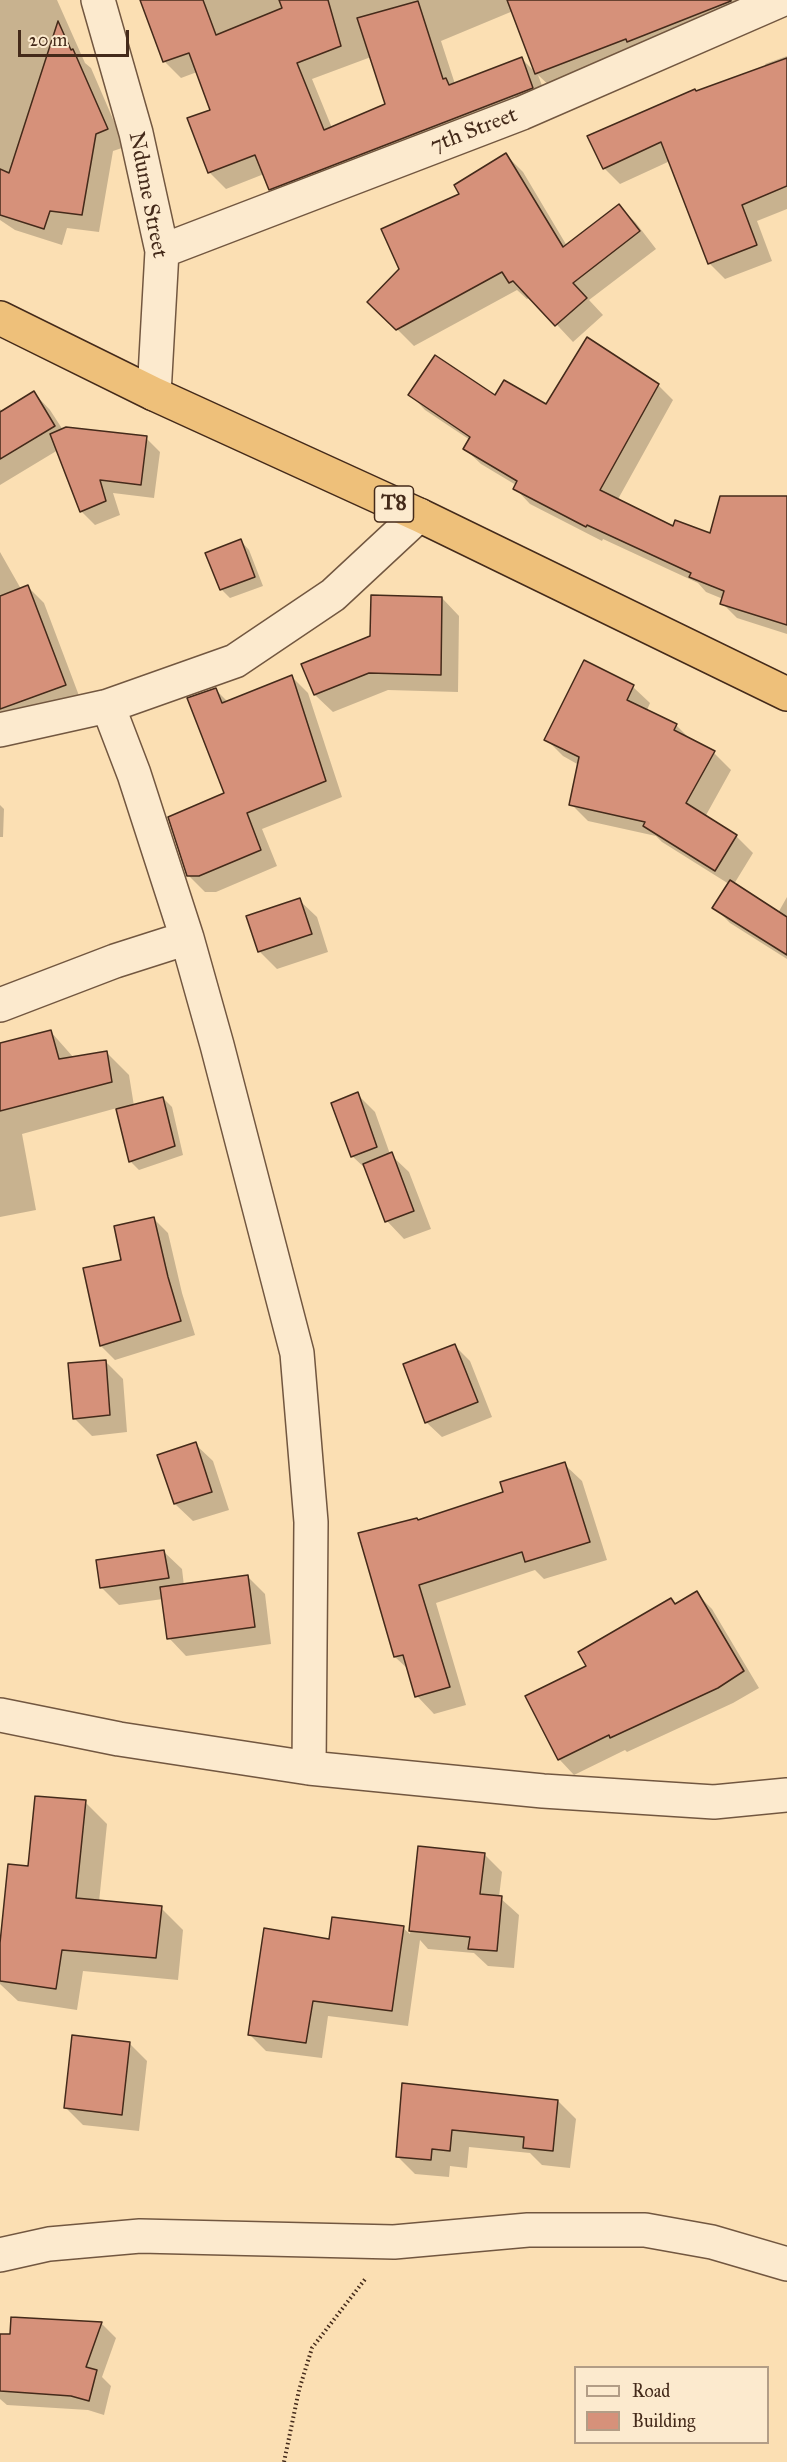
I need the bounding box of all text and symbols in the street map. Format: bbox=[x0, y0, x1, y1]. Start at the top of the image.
scale bar bbox=[21, 18, 132, 56]
text: 20 m bbox=[29, 29, 67, 51]
street label: 7th Street bbox=[427, 102, 521, 160]
street label: Ndume Street bbox=[122, 130, 172, 260]
road number: T8 bbox=[374, 486, 414, 522]
legend bbox=[574, 2366, 769, 2444]
text: Road bbox=[632, 2380, 670, 2402]
text: Building bbox=[632, 2410, 695, 2432]

